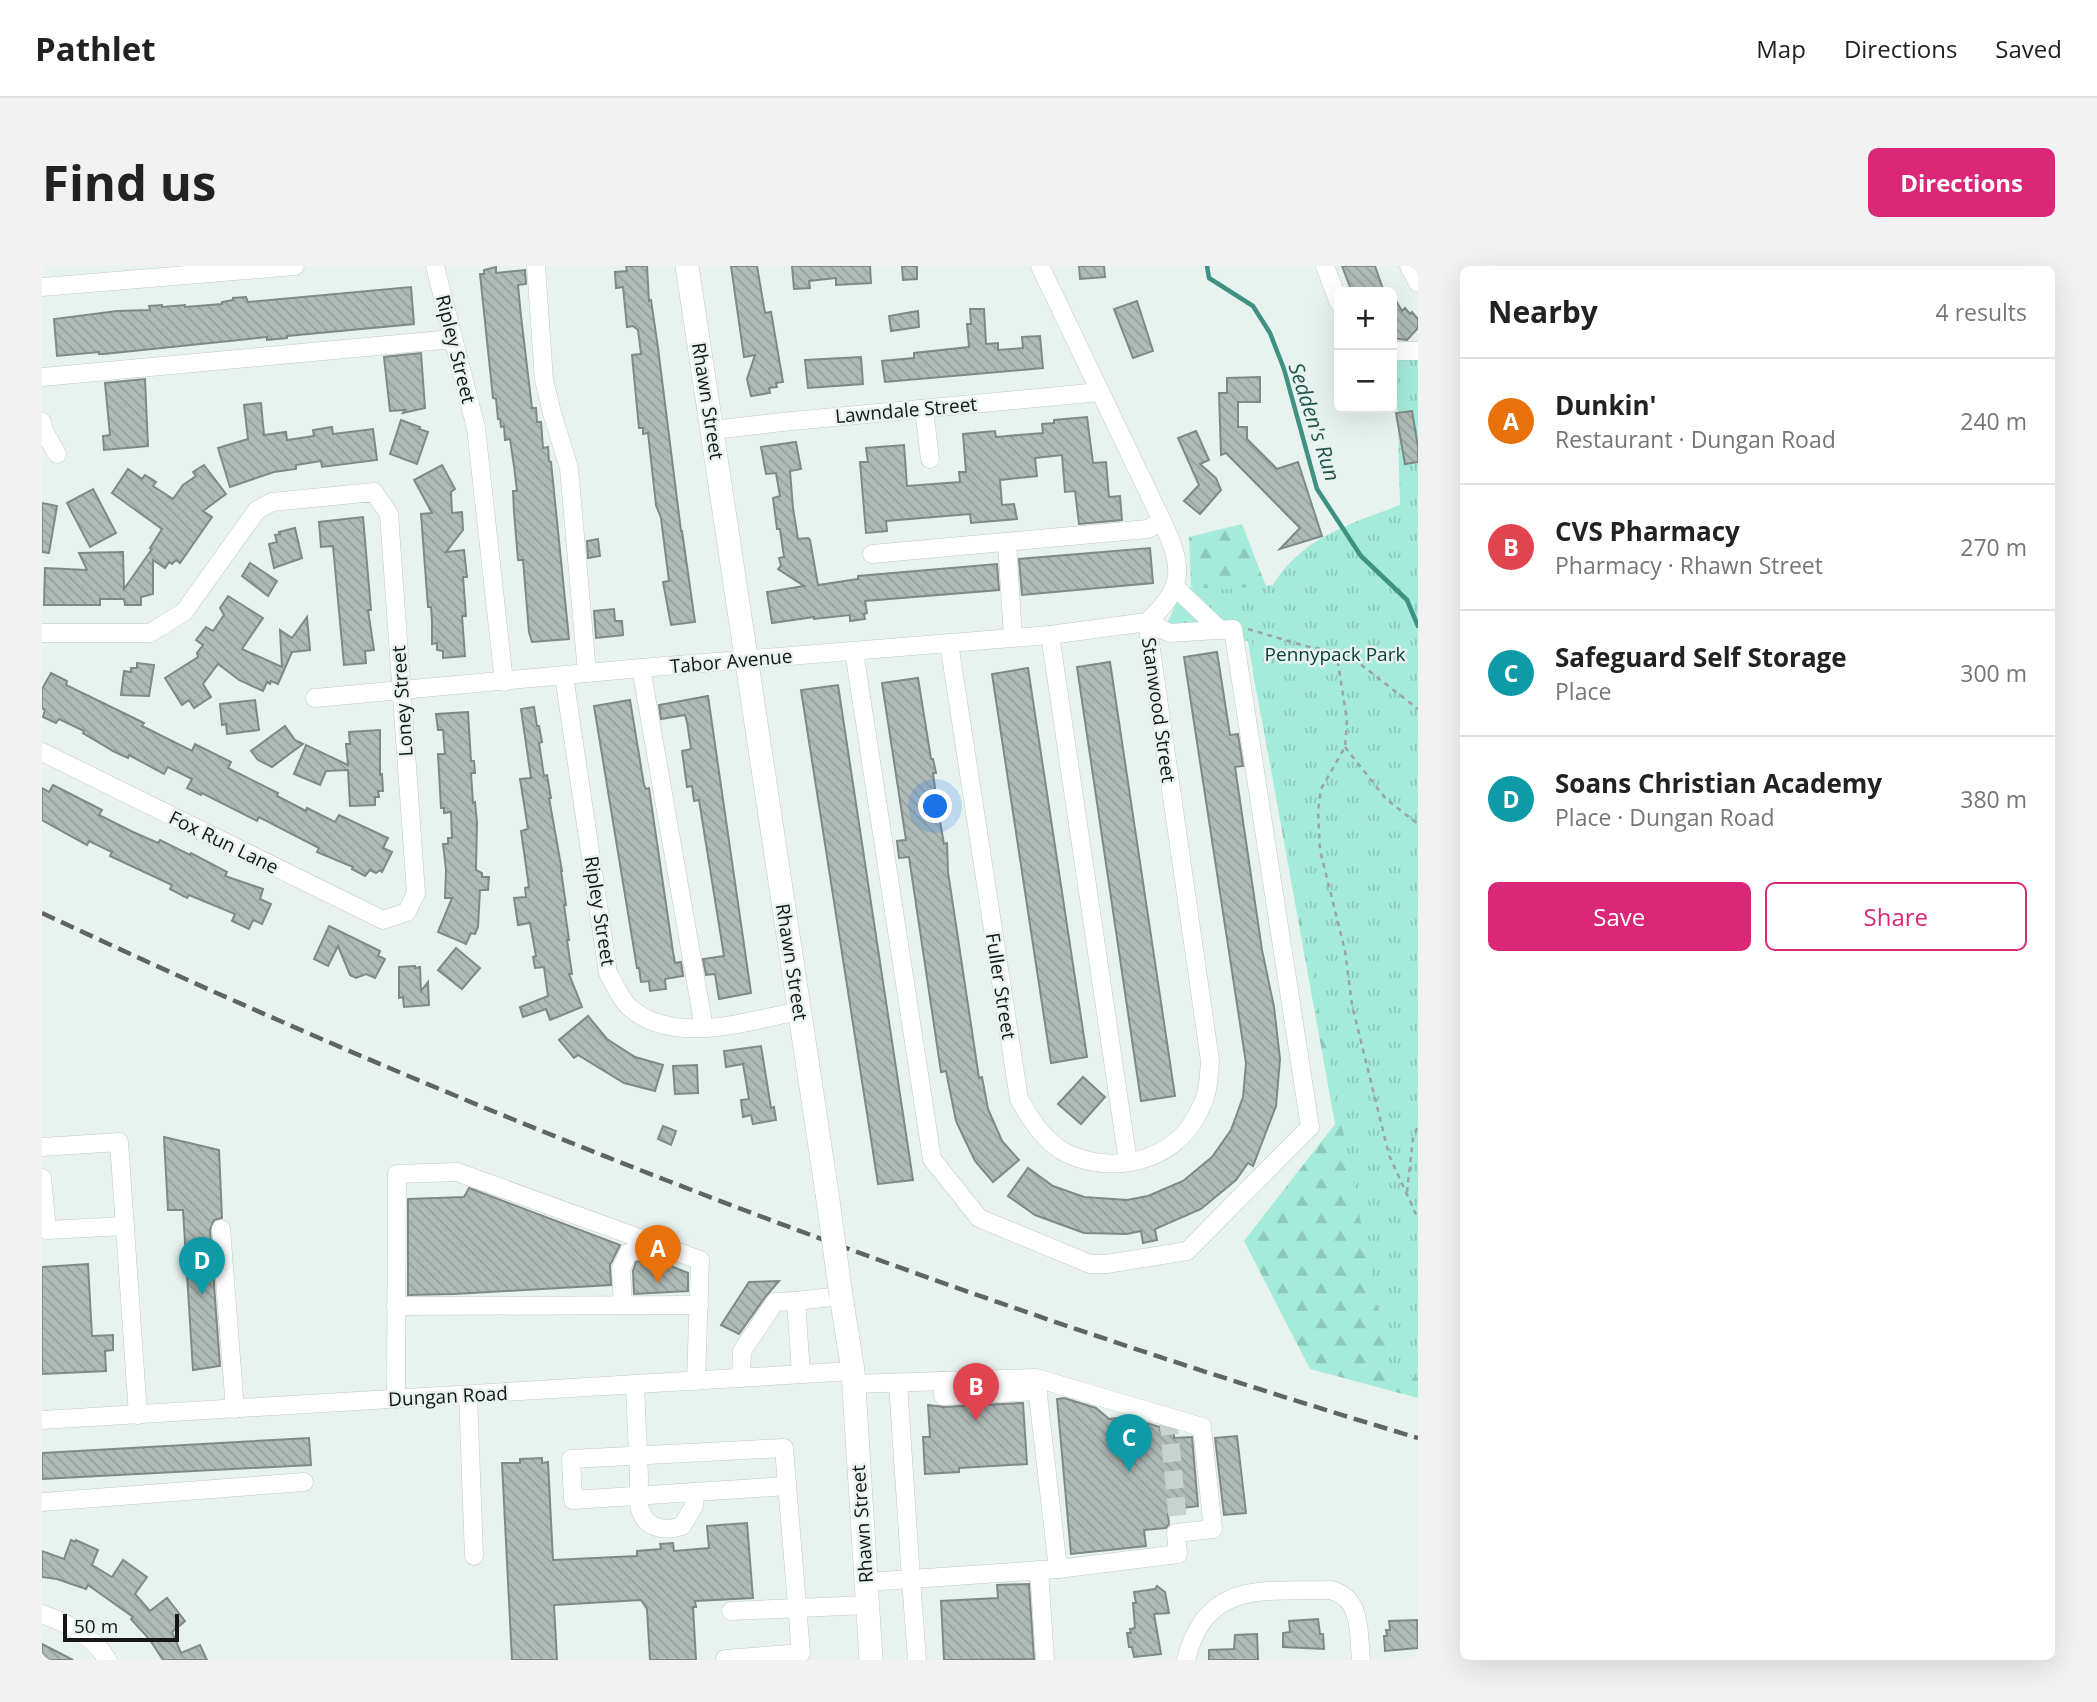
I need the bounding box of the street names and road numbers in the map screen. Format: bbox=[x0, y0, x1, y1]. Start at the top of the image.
street label: Ripley Street bbox=[430, 292, 482, 406]
street label: Rhawn Street bbox=[686, 341, 730, 462]
street label: Lawndale Street bbox=[834, 391, 978, 429]
street label: Stanwood Street bbox=[1136, 636, 1182, 785]
street label: Tabor Avenue bbox=[669, 643, 793, 679]
street label: Loney Street bbox=[385, 644, 419, 757]
street label: Fox Run Lane bbox=[165, 804, 283, 880]
street label: Ripley Street bbox=[578, 854, 622, 968]
street label: Rhawn Street bbox=[770, 902, 814, 1023]
street label: Fuller Street bbox=[980, 931, 1022, 1041]
street label: Dungan Road bbox=[387, 1380, 509, 1412]
street label: Rhawn Street bbox=[845, 1464, 879, 1584]

